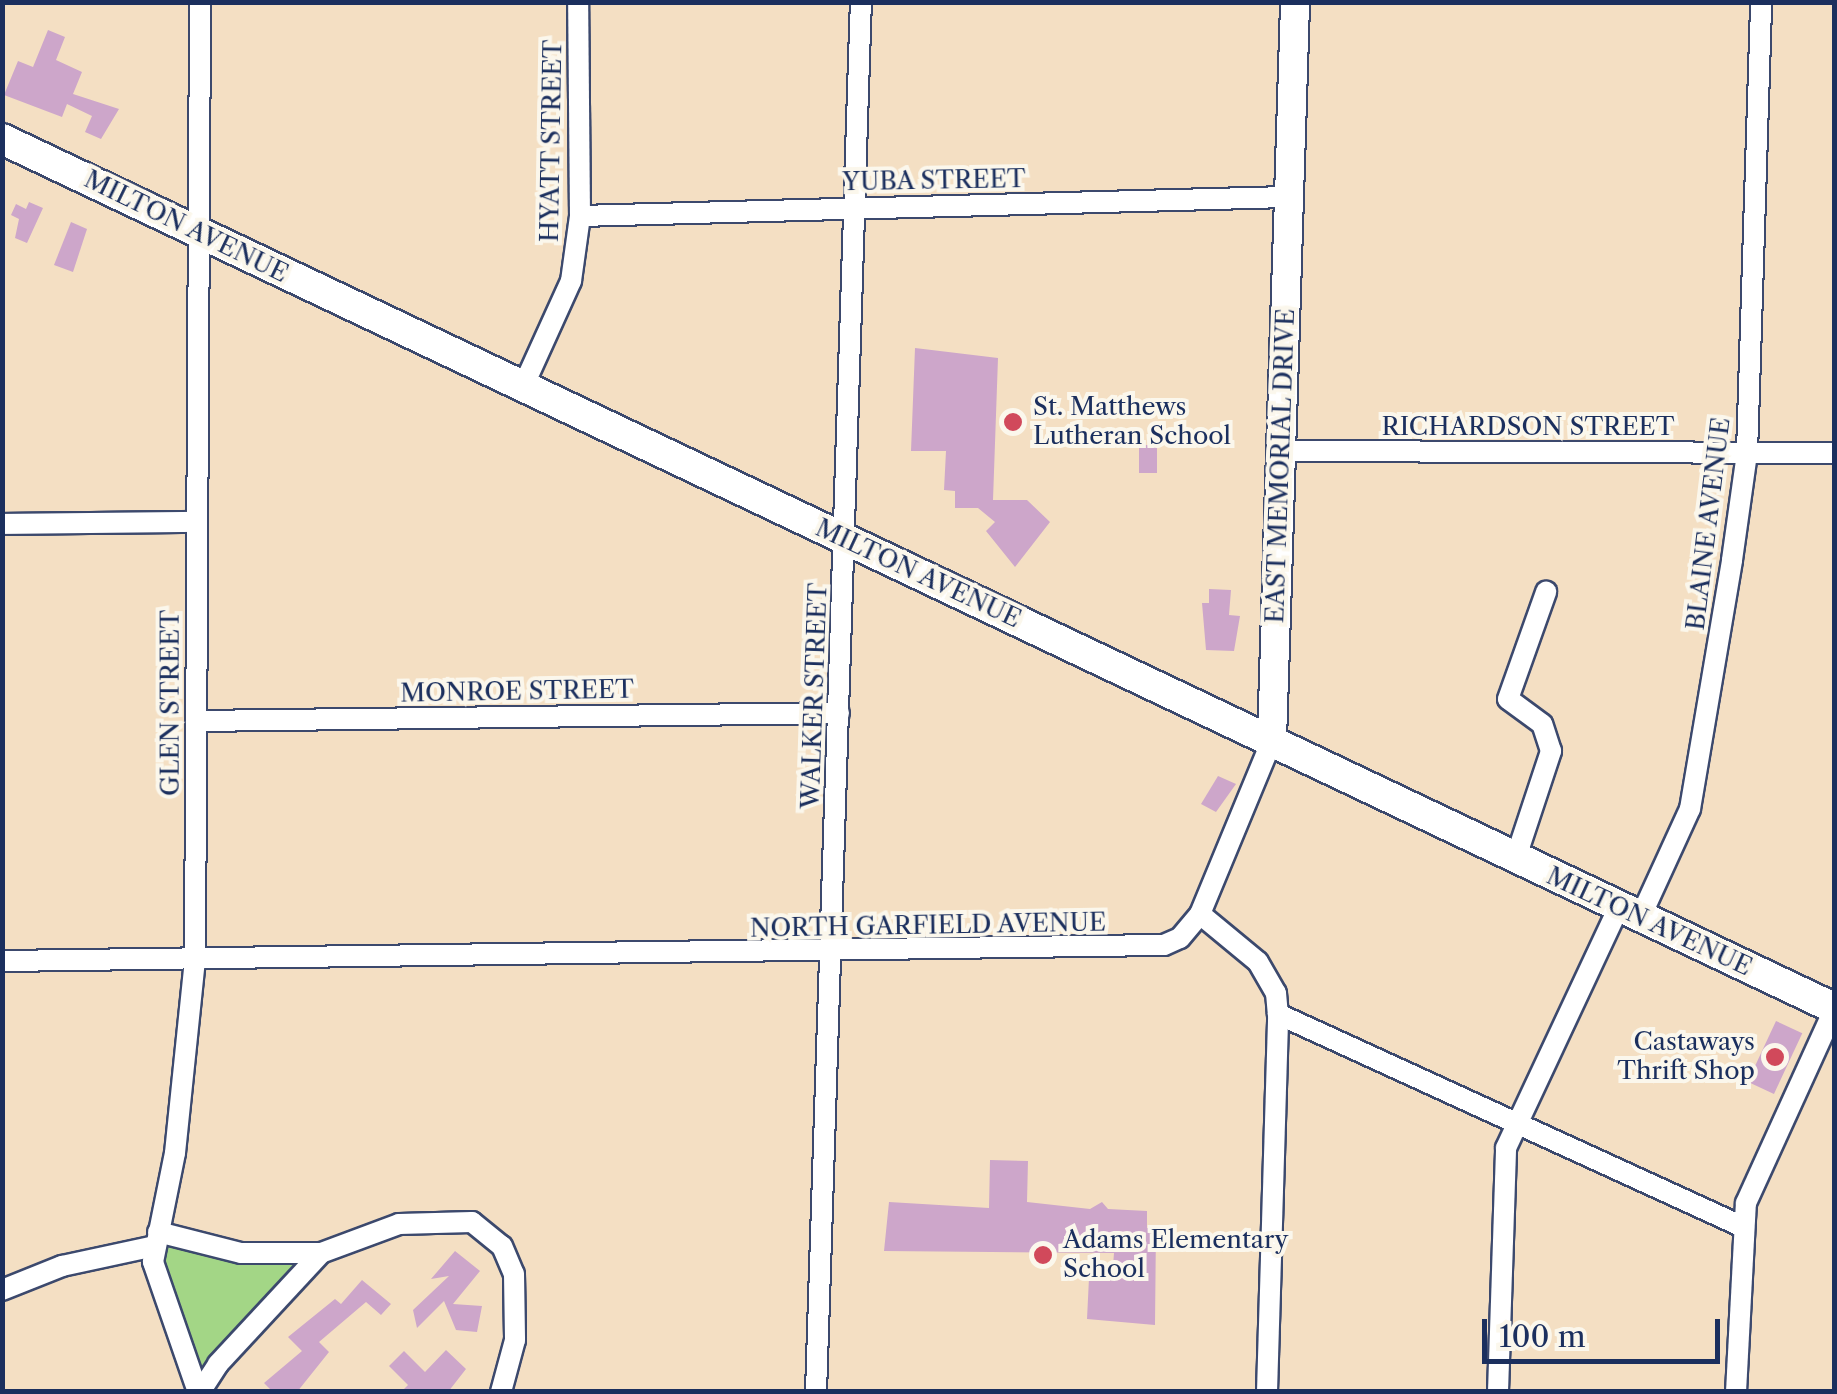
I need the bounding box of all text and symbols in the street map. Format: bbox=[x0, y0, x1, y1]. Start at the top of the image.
street label: HYATT STREET bbox=[535, 39, 569, 243]
street label: MILTON AVENUE bbox=[79, 164, 293, 290]
street label: YUBA STREET bbox=[842, 164, 1026, 198]
street label: EAST MEMORIAL DRIVE bbox=[1260, 307, 1302, 625]
place label: St. Matthews Lutheran School bbox=[1033, 393, 1231, 452]
marker: St. Matthews Lutheran School bbox=[1002, 411, 1024, 433]
street label: RICHARDSON STREET bbox=[1381, 412, 1675, 442]
street label: BLAINE AVENUE bbox=[1681, 415, 1737, 633]
street label: MILTON AVENUE bbox=[810, 513, 1026, 635]
street label: WALKER STREET bbox=[796, 582, 834, 810]
street label: GLEN STREET bbox=[156, 610, 186, 796]
street label: MONROE STREET bbox=[400, 675, 634, 709]
street label: MILTON AVENUE bbox=[1541, 861, 1757, 983]
street label: NORTH GARFIELD AVENUE bbox=[749, 908, 1107, 944]
place label: Castaways Thrift Shop bbox=[1617, 1028, 1755, 1087]
marker: Castaways Thrift Shop bbox=[1764, 1046, 1786, 1068]
place label: Adams Elementary School bbox=[1063, 1226, 1288, 1285]
marker: Adams Elementary School bbox=[1032, 1244, 1054, 1266]
scale bar bbox=[1487, 1299, 1724, 1361]
text: 100 m bbox=[1499, 1318, 1586, 1355]

